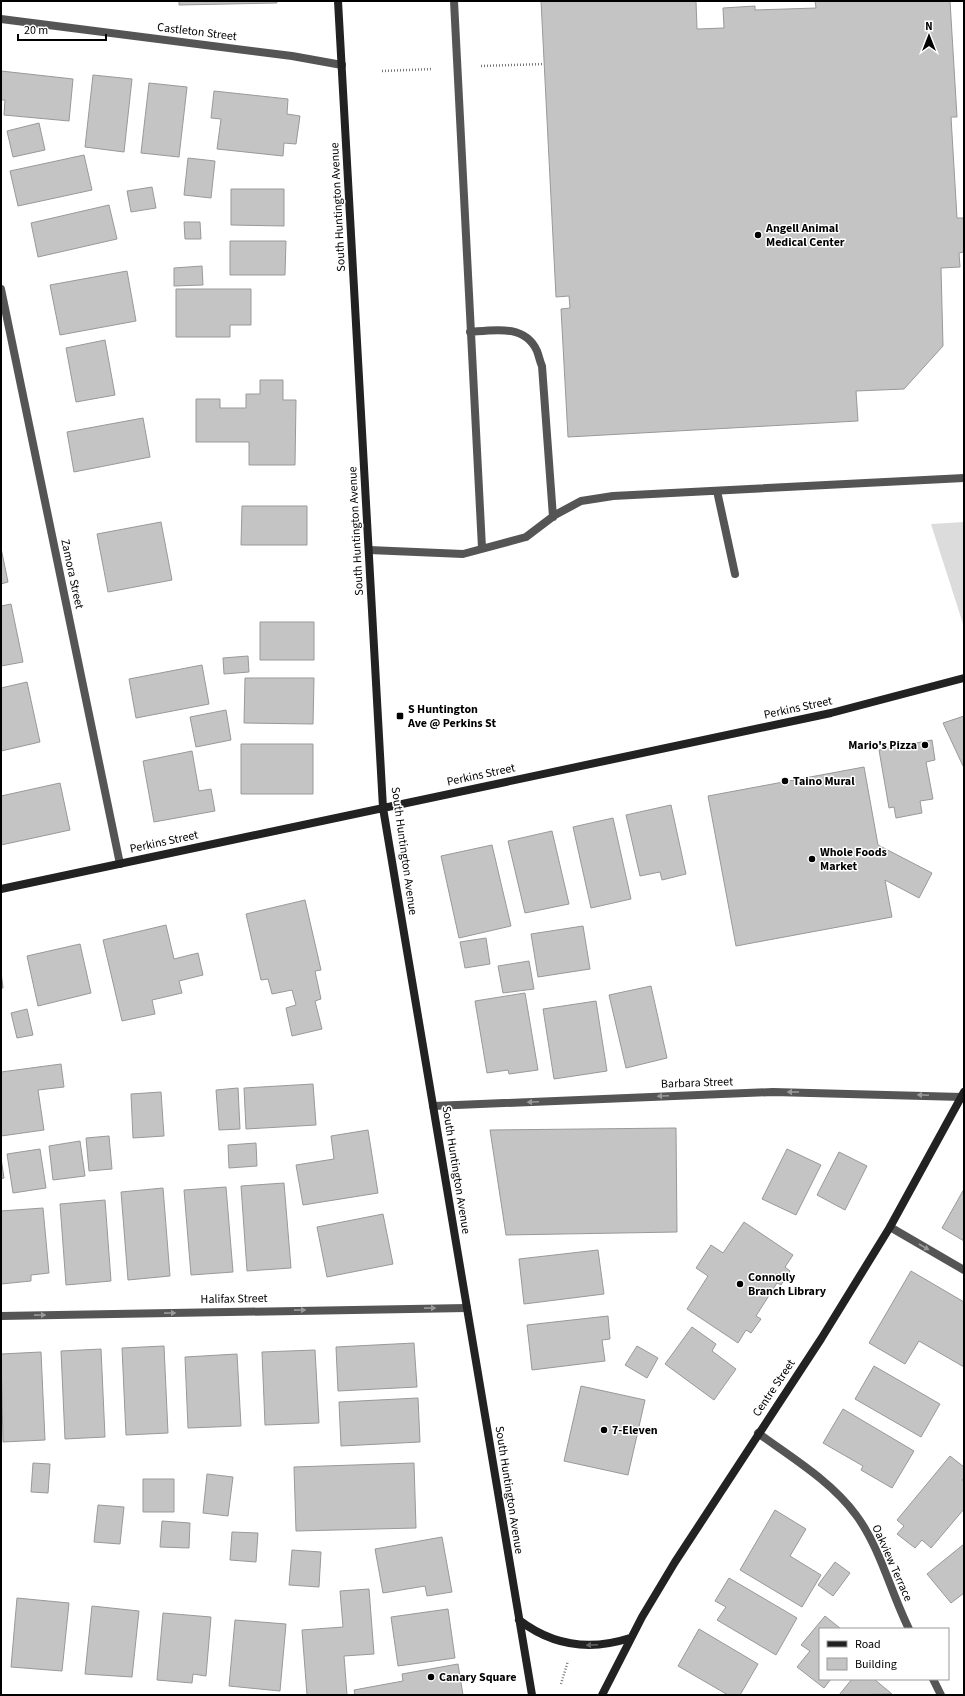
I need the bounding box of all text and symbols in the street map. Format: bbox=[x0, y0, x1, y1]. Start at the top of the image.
scale bar bbox=[18, 16, 106, 42]
north arrow bbox=[909, 16, 949, 56]
street label: Castleton Street bbox=[156, 19, 238, 45]
text: N bbox=[925, 19, 933, 34]
text: 20 m bbox=[24, 22, 48, 39]
street label: South Huntington Avenue bbox=[326, 142, 350, 272]
place label: Angell Animal Medical Center bbox=[765, 220, 845, 251]
marker: Angell Animal Medical Center bbox=[753, 230, 763, 240]
street label: South Huntington Avenue bbox=[344, 466, 368, 596]
street label: Zamora Street bbox=[56, 537, 88, 611]
street label: Perkins Street bbox=[762, 692, 834, 724]
place label: S Huntington Ave @ Perkins St bbox=[407, 701, 496, 732]
marker: S Huntington Ave @ Perkins St bbox=[395, 711, 405, 721]
place label: Mario's Pizza bbox=[848, 737, 917, 754]
marker: Mario's Pizza bbox=[920, 740, 930, 750]
street label: Perkins Street bbox=[445, 759, 517, 791]
place label: Taino Mural bbox=[793, 773, 855, 790]
marker: Taino Mural bbox=[780, 776, 790, 786]
street label: South Huntington Avenue bbox=[387, 786, 421, 916]
street label: Perkins Street bbox=[128, 826, 200, 858]
place label: Whole Foods Market bbox=[820, 844, 887, 875]
marker: Whole Foods Market bbox=[807, 854, 817, 864]
street label: Barbara Street bbox=[661, 1073, 733, 1093]
one-way arrow bbox=[786, 1089, 799, 1095]
one-way arrow bbox=[916, 1092, 929, 1098]
one-way arrow bbox=[656, 1093, 669, 1099]
one-way arrow bbox=[527, 1098, 539, 1105]
street label: South Huntington Avenue bbox=[437, 1105, 475, 1235]
one-way arrow bbox=[918, 1243, 930, 1250]
place label: Connolly Branch Library bbox=[748, 1269, 827, 1300]
marker: Connolly Branch Library bbox=[735, 1279, 745, 1289]
street label: Halifax Street bbox=[200, 1290, 268, 1308]
one-way arrow bbox=[424, 1305, 437, 1311]
one-way arrow bbox=[294, 1307, 307, 1313]
one-way arrow bbox=[164, 1309, 176, 1316]
one-way arrow bbox=[34, 1312, 47, 1318]
street label: Centre Street bbox=[749, 1356, 799, 1420]
place label: 7-Eleven bbox=[612, 1422, 658, 1439]
street label: South Huntington Avenue bbox=[490, 1425, 528, 1555]
marker: 7-Eleven bbox=[599, 1425, 609, 1435]
street label: Oakview Terrace bbox=[867, 1522, 917, 1604]
legend bbox=[819, 1628, 949, 1680]
text: Road bbox=[855, 1636, 881, 1653]
one-way arrow bbox=[586, 1642, 598, 1649]
text: Building bbox=[855, 1656, 897, 1673]
place label: Canary Square bbox=[439, 1669, 517, 1686]
marker: Canary Square bbox=[426, 1672, 436, 1682]

